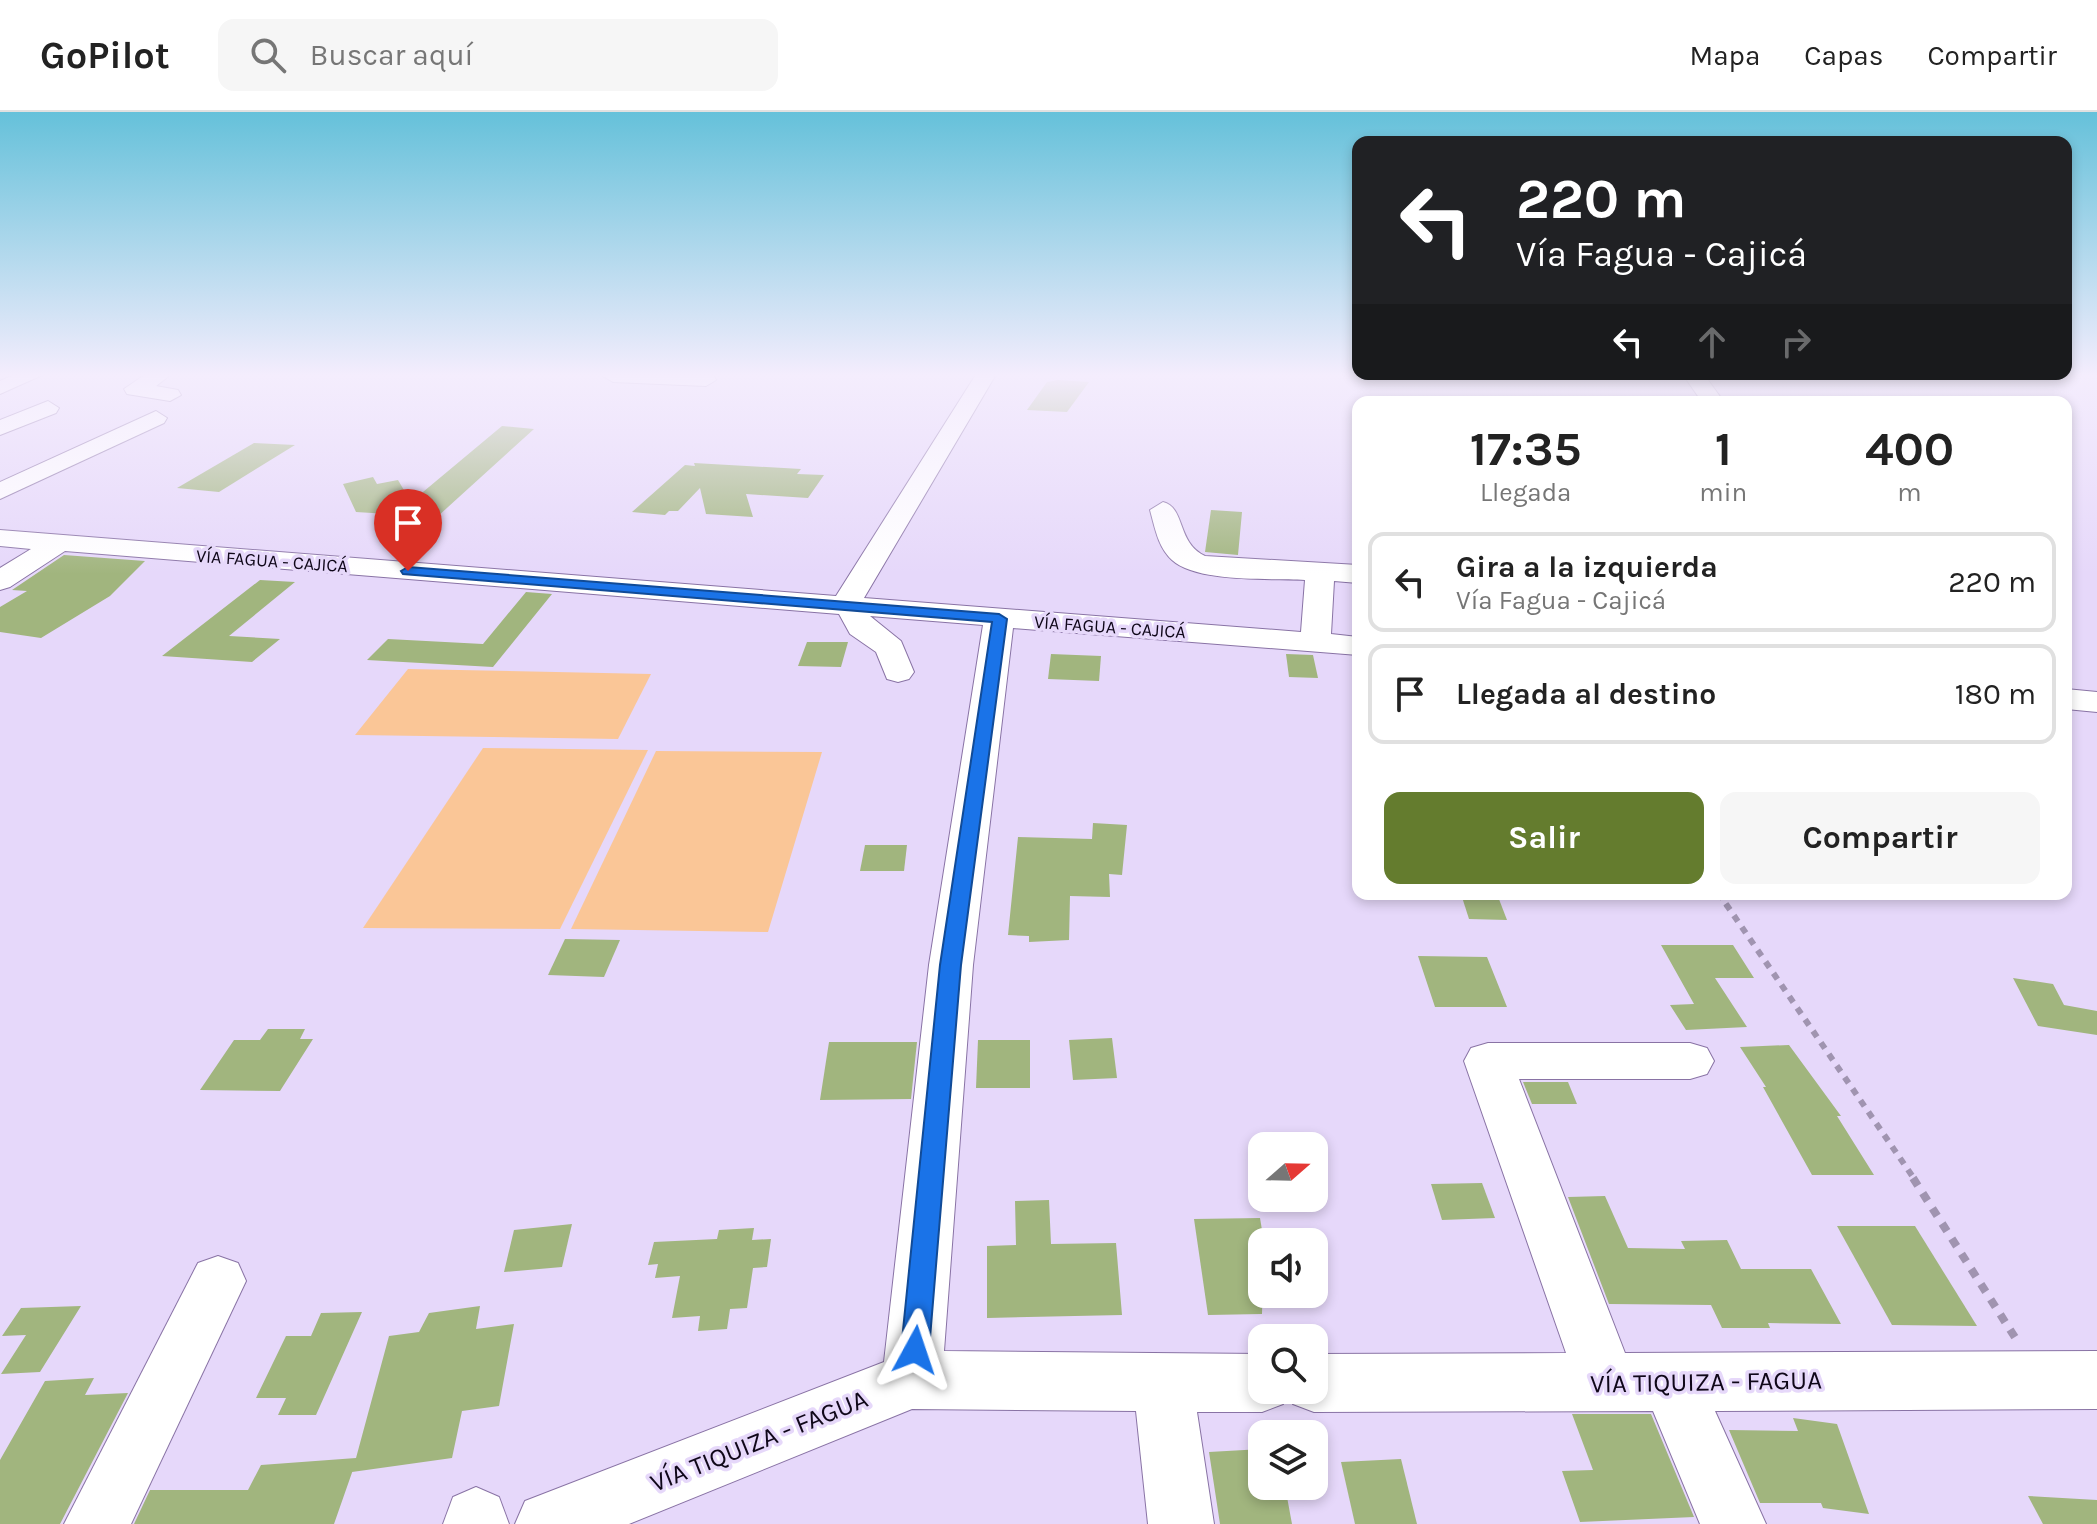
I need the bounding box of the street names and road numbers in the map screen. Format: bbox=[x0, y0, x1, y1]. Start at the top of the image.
street label: VÍA FAGUA - CAJICÁ bbox=[195, 544, 349, 577]
street label: VÍA FAGUA - CAJICÁ bbox=[1033, 610, 1187, 643]
street label: VÍA TIQUIZA - FAGUA bbox=[1590, 1363, 1822, 1400]
street label: VÍA TIQUIZA - FAGUA bbox=[645, 1382, 872, 1499]

